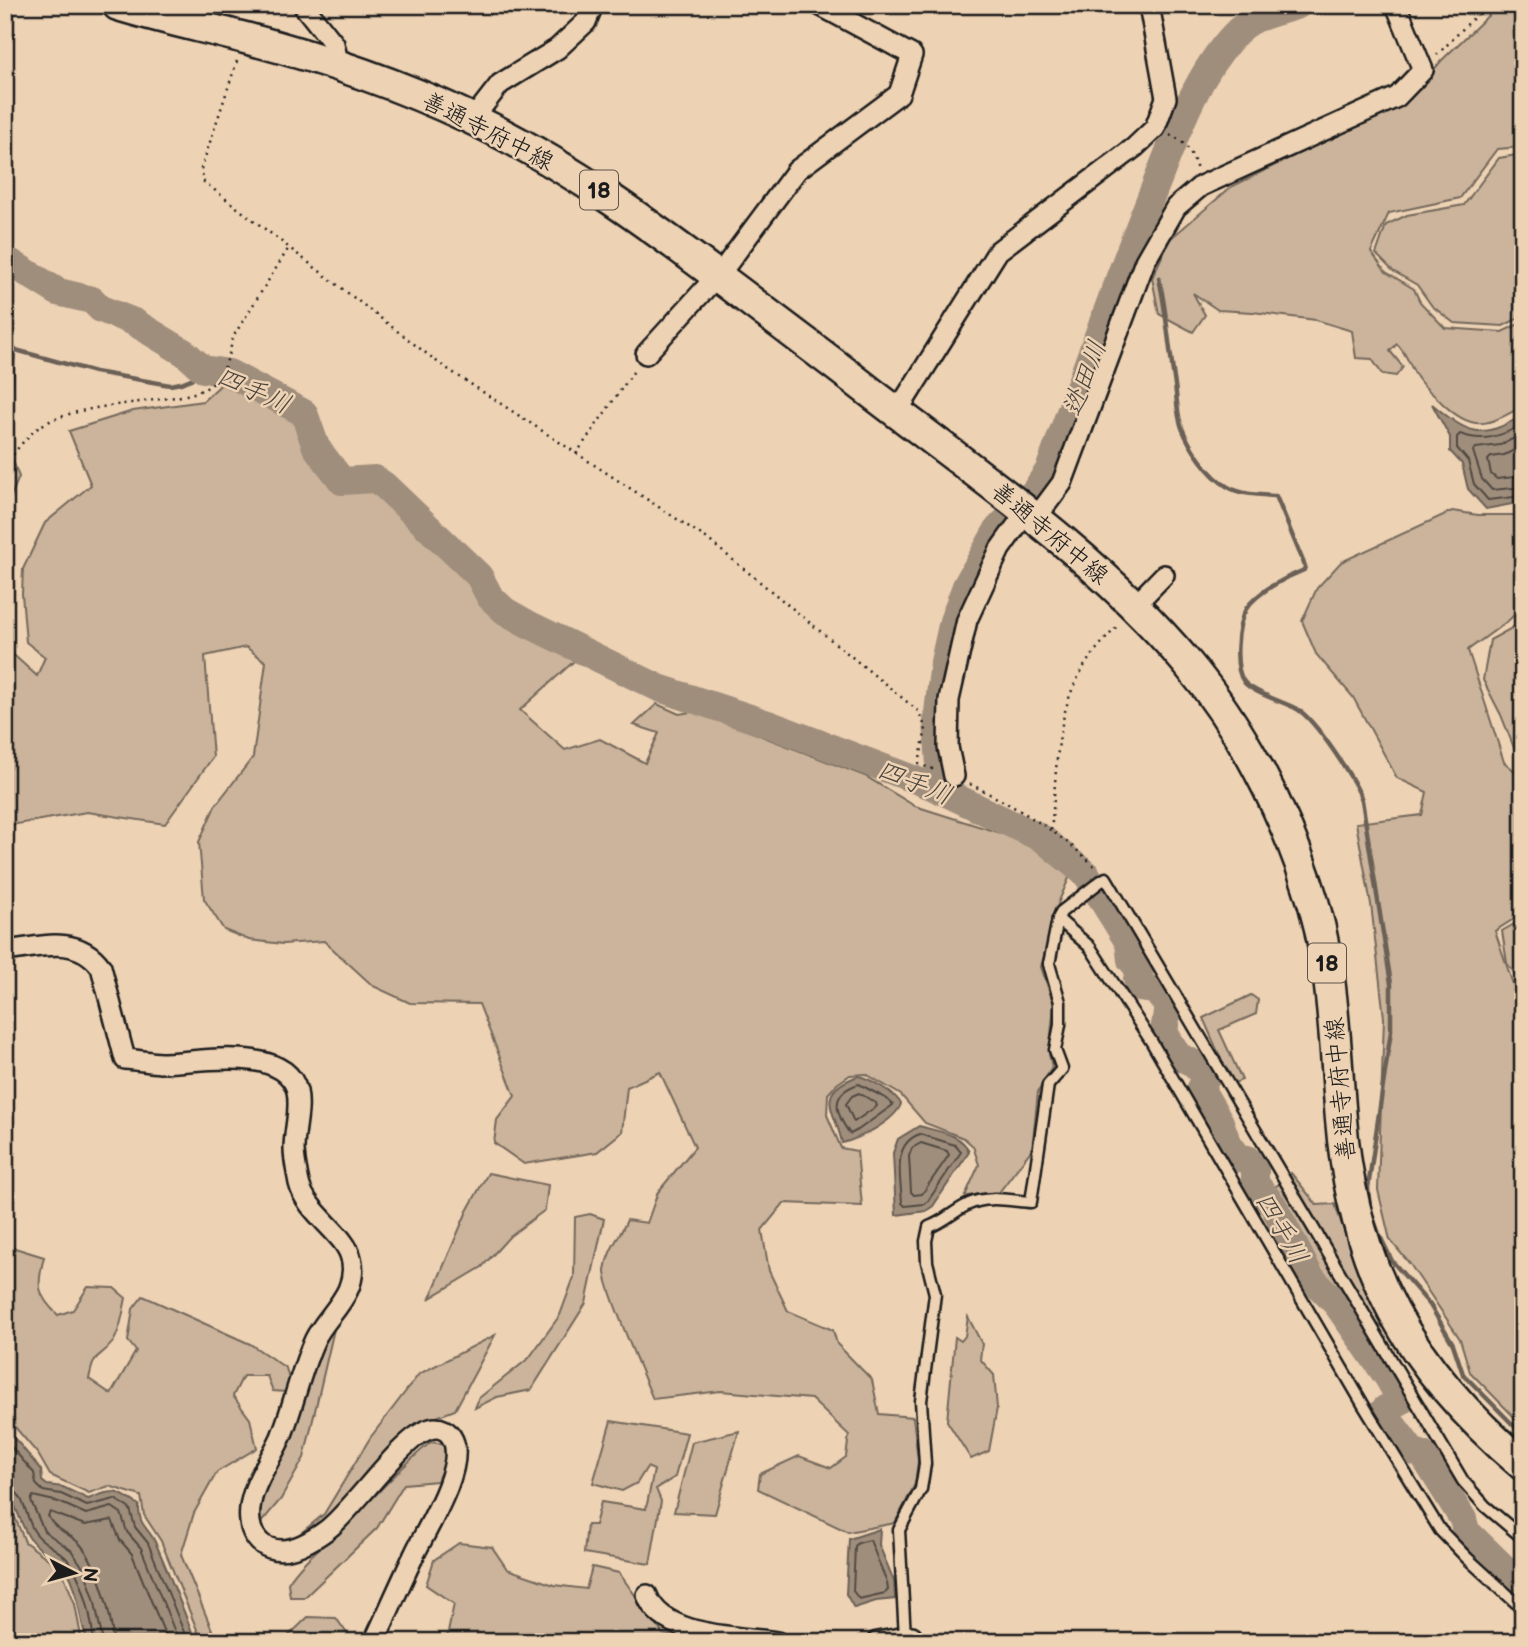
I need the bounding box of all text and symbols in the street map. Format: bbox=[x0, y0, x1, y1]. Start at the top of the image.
street label: 善通寺府中線 bbox=[417, 86, 559, 177]
road number: 18 bbox=[580, 170, 618, 210]
water label: 迯田川 bbox=[1057, 337, 1114, 421]
water label: 四手川 bbox=[211, 361, 295, 421]
street label: 善通寺府中線 bbox=[985, 476, 1114, 591]
water label: 四手川 bbox=[872, 754, 956, 812]
road number: 18 bbox=[1308, 944, 1346, 982]
street label: 善通寺府中線 bbox=[1320, 1016, 1361, 1162]
water label: 四手川 bbox=[1248, 1187, 1314, 1270]
north arrow bbox=[38, 1538, 108, 1608]
text: N bbox=[77, 1566, 102, 1583]

